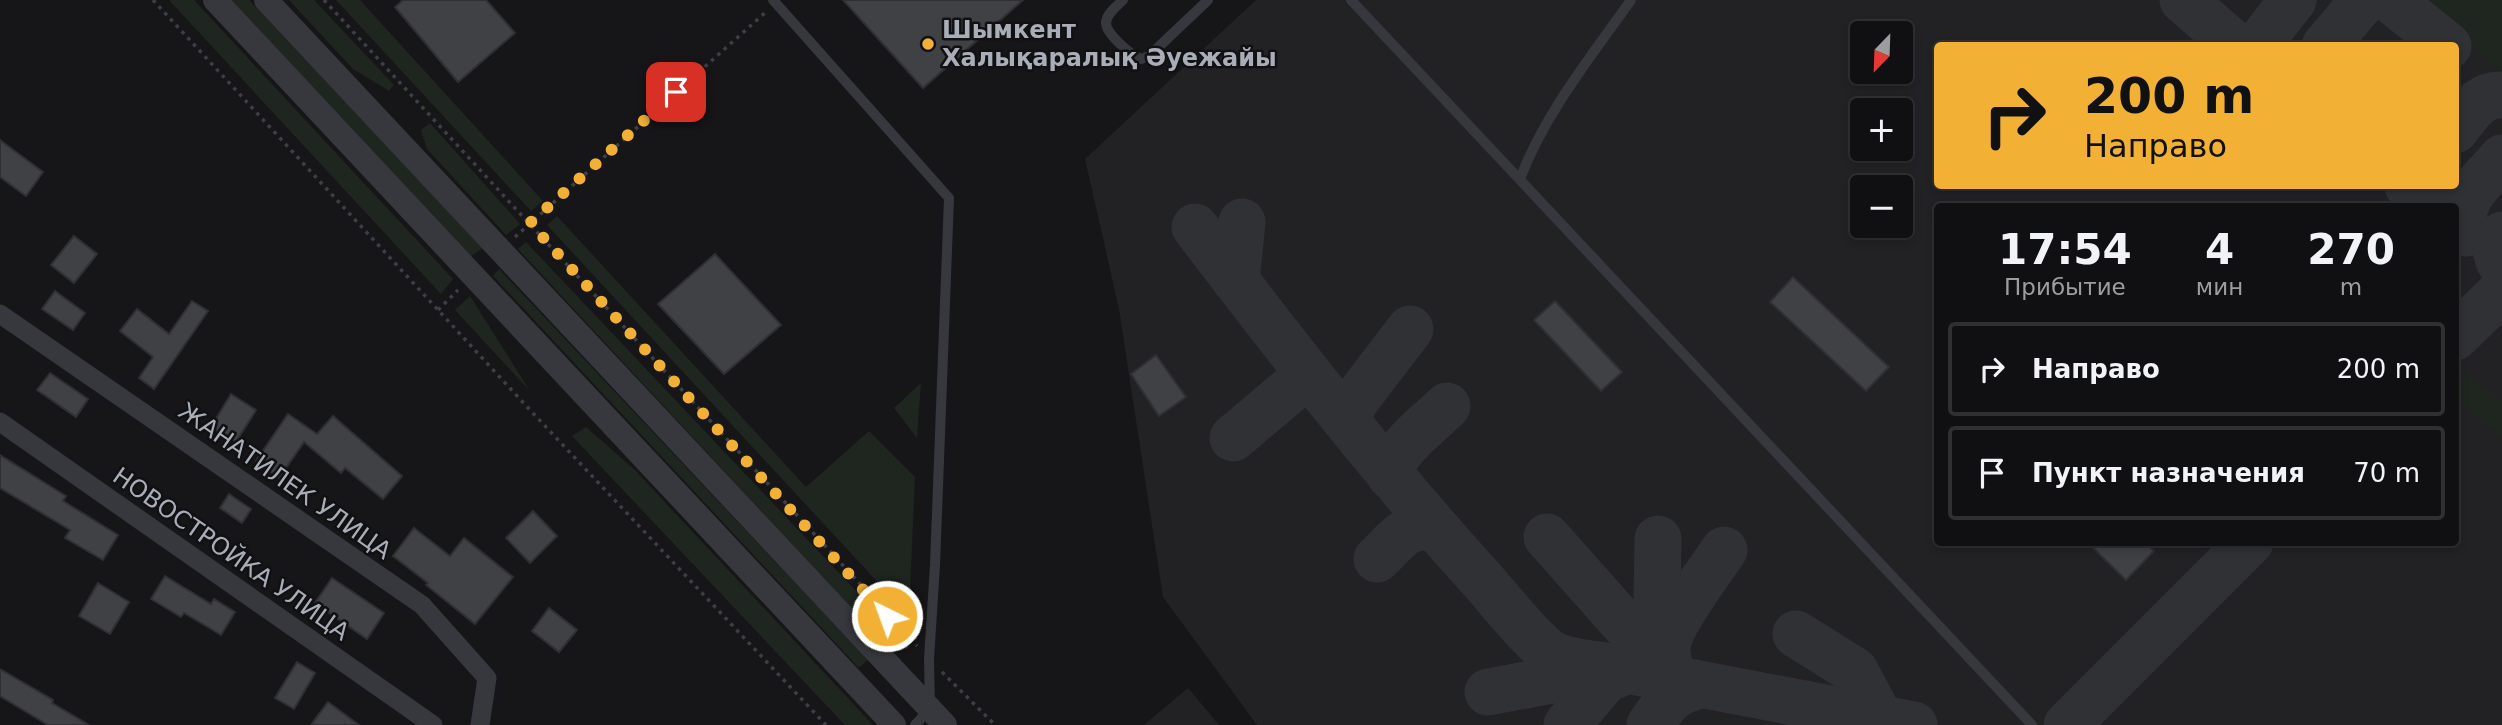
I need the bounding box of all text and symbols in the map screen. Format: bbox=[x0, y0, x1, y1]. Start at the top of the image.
place label: Шымкент Халықаралық Әуежайы bbox=[942, 16, 1277, 72]
north arrow bbox=[1850, 21, 1913, 84]
map controls bbox=[1850, 21, 1913, 238]
marker: Шымкент Халықаралық Әуежайы bbox=[920, 36, 936, 52]
pin bbox=[646, 62, 706, 122]
text: 200 m bbox=[2084, 68, 2254, 125]
icon: right bbox=[1969, 70, 2060, 161]
icon: arrive bbox=[657, 73, 695, 111]
button: + bbox=[1850, 98, 1913, 161]
text: Направо bbox=[2084, 127, 2227, 165]
button: − bbox=[1850, 175, 1913, 238]
text: 17:54 bbox=[1998, 225, 2132, 274]
text: 4 bbox=[2205, 225, 2234, 274]
text: 270 bbox=[2307, 225, 2395, 274]
text: Прибытие bbox=[2004, 274, 2126, 300]
text: мин bbox=[2196, 274, 2243, 300]
text: m bbox=[2340, 274, 2362, 300]
icon: right bbox=[1973, 350, 2011, 388]
text: Направо bbox=[2032, 354, 2160, 384]
text: 200 m bbox=[2337, 354, 2420, 384]
street label: ЖАНАТИЛЕК УЛИЦА bbox=[173, 397, 397, 565]
icon: arrive bbox=[1973, 454, 2011, 492]
text: Пункт назначения bbox=[2032, 458, 2305, 488]
text: 70 m bbox=[2353, 458, 2420, 488]
street label: НОВОСТРОЙКА УЛИЦА bbox=[108, 461, 355, 647]
position arrow bbox=[850, 579, 924, 653]

